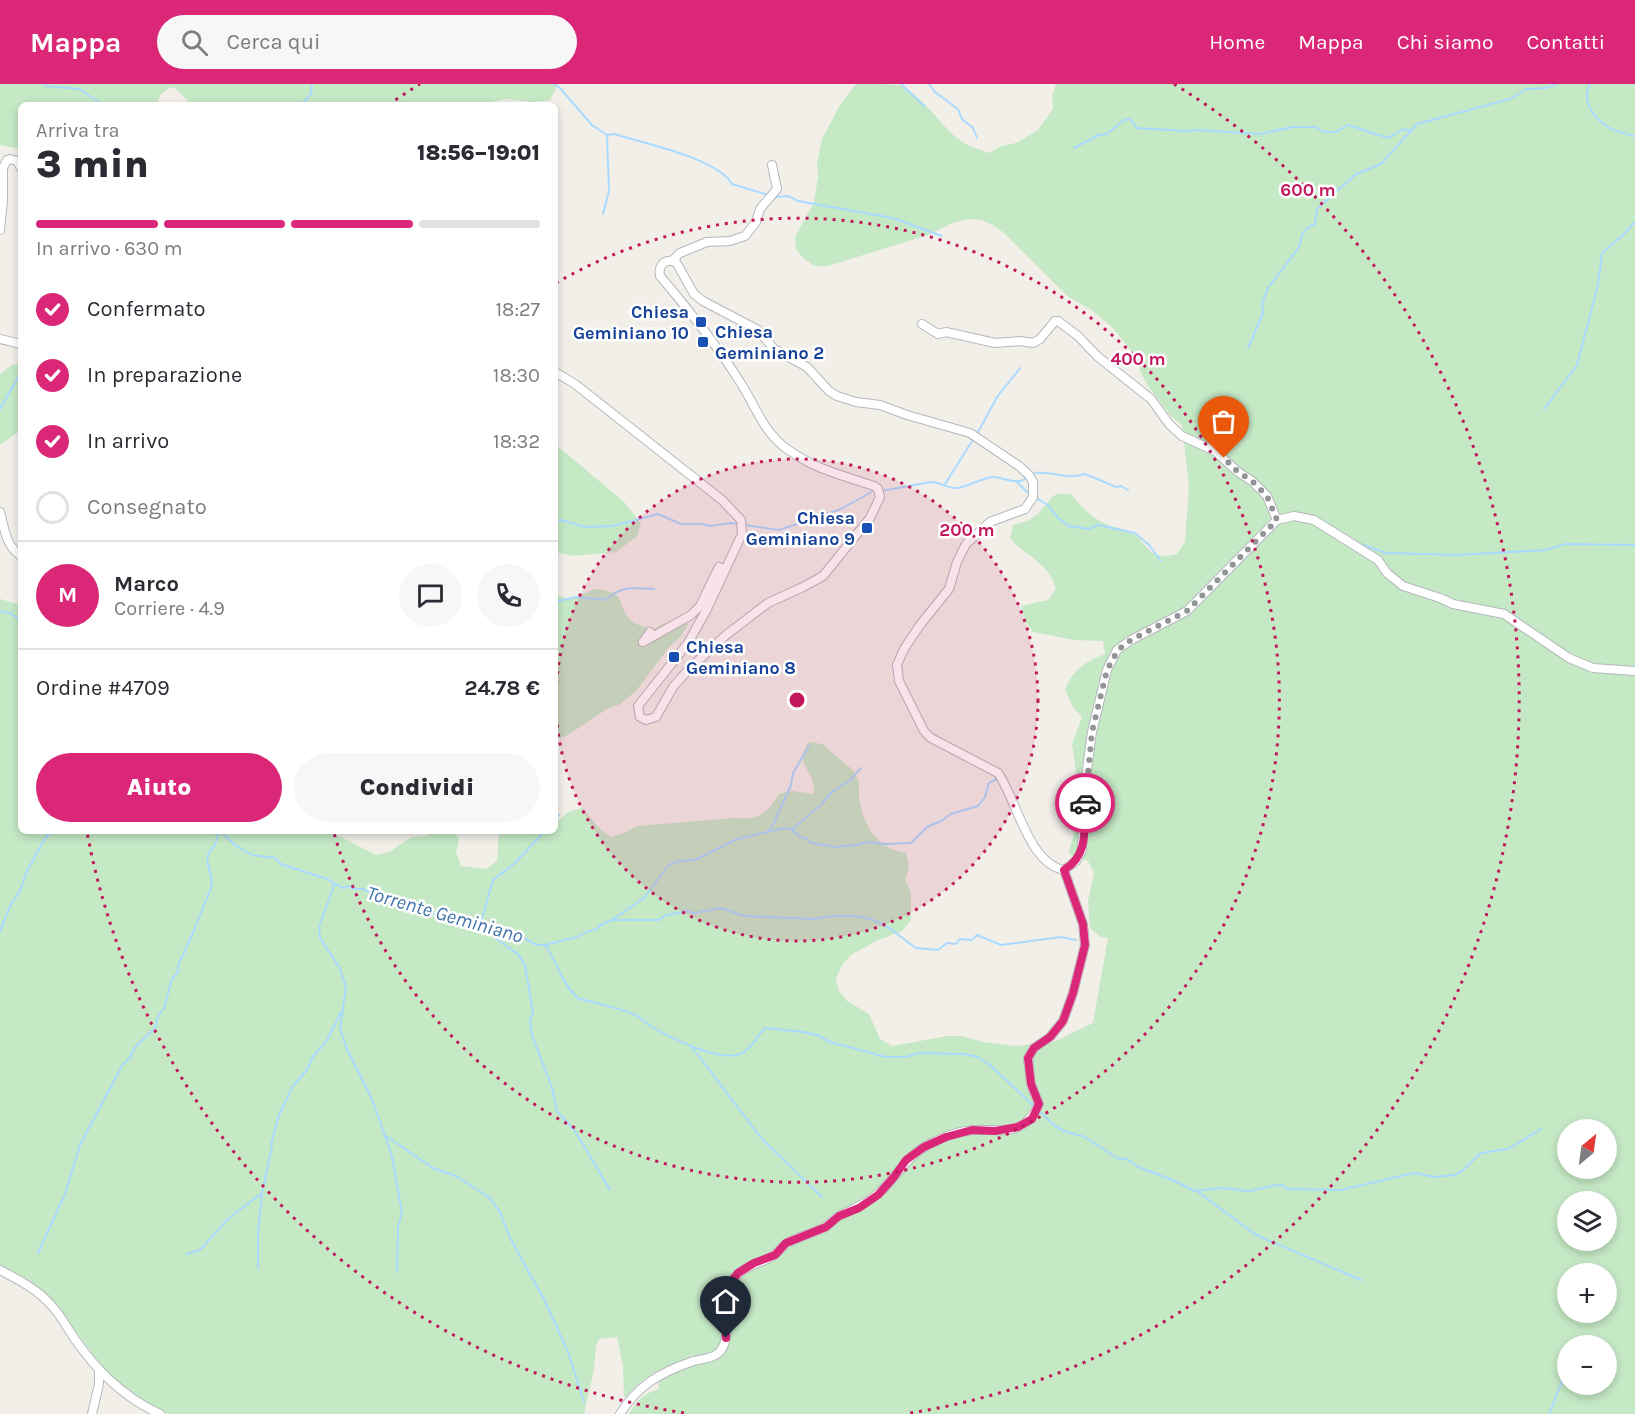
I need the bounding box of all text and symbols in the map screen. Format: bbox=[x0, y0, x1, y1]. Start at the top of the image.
search box bbox=[157, 15, 577, 69]
text: Mappa bbox=[30, 26, 121, 59]
icon: search bbox=[178, 26, 211, 59]
text: Cerca qui bbox=[226, 29, 321, 55]
text: Home bbox=[1209, 30, 1265, 54]
text: Mappa bbox=[1298, 30, 1364, 54]
text: Chi siamo bbox=[1397, 30, 1493, 54]
text: Contatti bbox=[1526, 30, 1605, 54]
text: Arriva tra bbox=[36, 119, 119, 142]
text: 18:56–19:01 bbox=[417, 140, 540, 166]
text: 3 min bbox=[36, 141, 149, 187]
text: 600 m bbox=[1280, 179, 1336, 201]
text: In arrivo · 630 m bbox=[36, 237, 183, 260]
icon: check bbox=[36, 293, 69, 326]
text: Confermato bbox=[87, 296, 206, 322]
text: 18:27 bbox=[496, 298, 540, 321]
place label: Chiesa Geminiano 10 bbox=[573, 301, 689, 344]
marker: Chiesa Geminiano 10 bbox=[694, 315, 708, 329]
place label: Chiesa Geminiano 2 bbox=[715, 321, 824, 364]
marker: Chiesa Geminiano 2 bbox=[696, 335, 710, 349]
text: 400 m bbox=[1110, 348, 1166, 370]
icon: check bbox=[36, 359, 69, 392]
text: In preparazione bbox=[87, 362, 242, 388]
text: 18:30 bbox=[493, 364, 540, 387]
pin bbox=[1198, 396, 1249, 458]
icon: bag bbox=[1207, 405, 1240, 438]
icon: check bbox=[36, 425, 69, 458]
text: In arrivo bbox=[87, 428, 169, 454]
text: 18:32 bbox=[493, 430, 540, 453]
text: Consegnato bbox=[87, 494, 207, 520]
place label: Chiesa Geminiano 9 bbox=[746, 507, 855, 550]
text: 200 m bbox=[939, 519, 995, 541]
marker: Chiesa Geminiano 9 bbox=[860, 521, 874, 535]
button: chat bbox=[399, 564, 462, 627]
button: phone bbox=[477, 564, 540, 627]
text: Marco bbox=[114, 571, 179, 597]
text: M bbox=[58, 582, 77, 608]
text: Corriere · 4.9 bbox=[114, 597, 225, 620]
place label: Chiesa Geminiano 8 bbox=[686, 636, 796, 679]
marker: Chiesa Geminiano 8 bbox=[667, 650, 681, 664]
text: Ordine #4709 bbox=[36, 675, 170, 701]
text: 24.78 € bbox=[464, 675, 540, 701]
centre of rings bbox=[787, 690, 807, 710]
button: Aiuto bbox=[36, 753, 282, 822]
button: Condividi bbox=[294, 753, 540, 822]
courier bbox=[1055, 773, 1115, 833]
icon: car bbox=[1069, 787, 1102, 820]
water label: Torrente Geminiano bbox=[364, 881, 526, 948]
north arrow bbox=[1557, 1119, 1617, 1179]
map controls bbox=[1557, 1119, 1617, 1395]
button: layers bbox=[1557, 1191, 1617, 1251]
button: + bbox=[1557, 1263, 1617, 1323]
pin bbox=[700, 1276, 751, 1338]
icon: home bbox=[709, 1285, 742, 1318]
button: − bbox=[1557, 1335, 1617, 1395]

